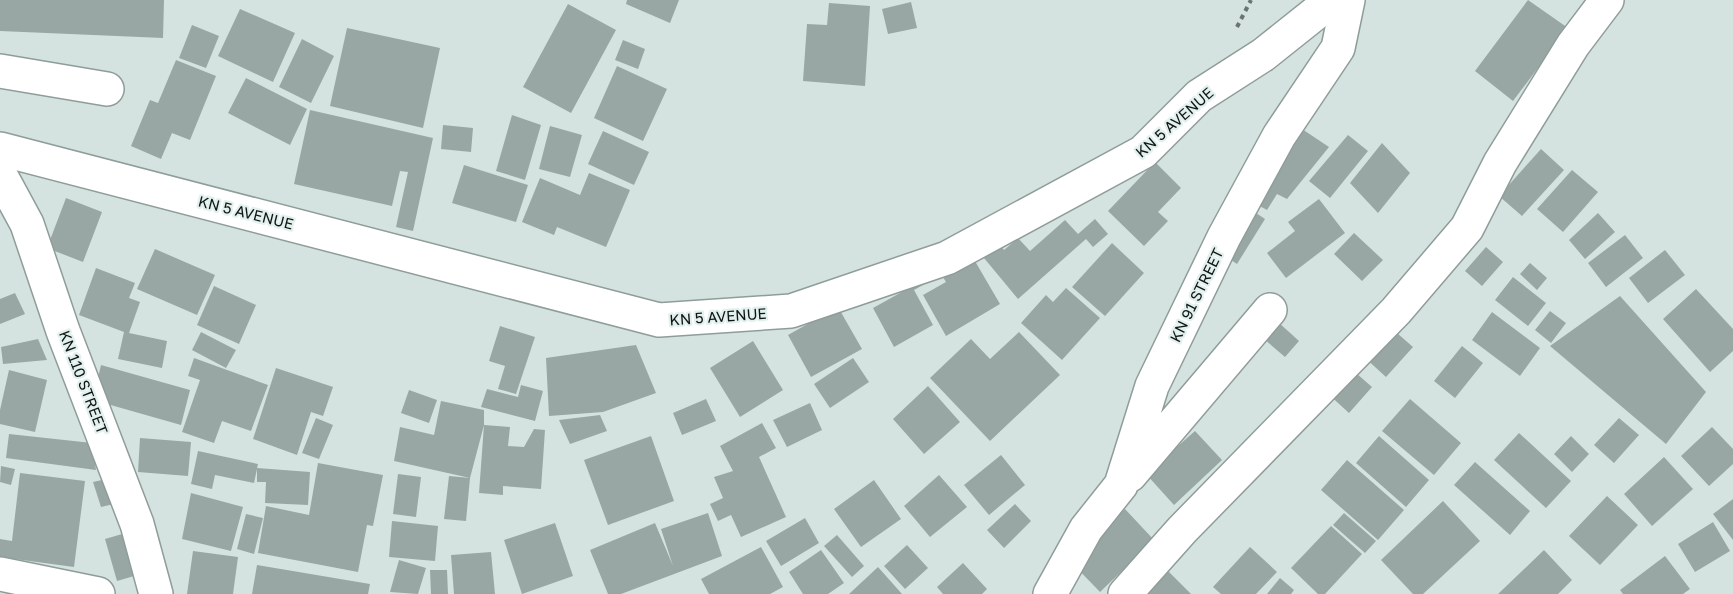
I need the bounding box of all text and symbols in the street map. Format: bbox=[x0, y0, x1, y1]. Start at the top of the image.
street label: KN 5 AVENUE bbox=[1131, 83, 1217, 161]
street label: KN 5 AVENUE bbox=[197, 191, 295, 233]
street label: KN 91 STREET bbox=[1165, 245, 1227, 345]
street label: KN 5 AVENUE bbox=[669, 304, 767, 328]
street label: KN 110 STREET bbox=[56, 328, 112, 436]

